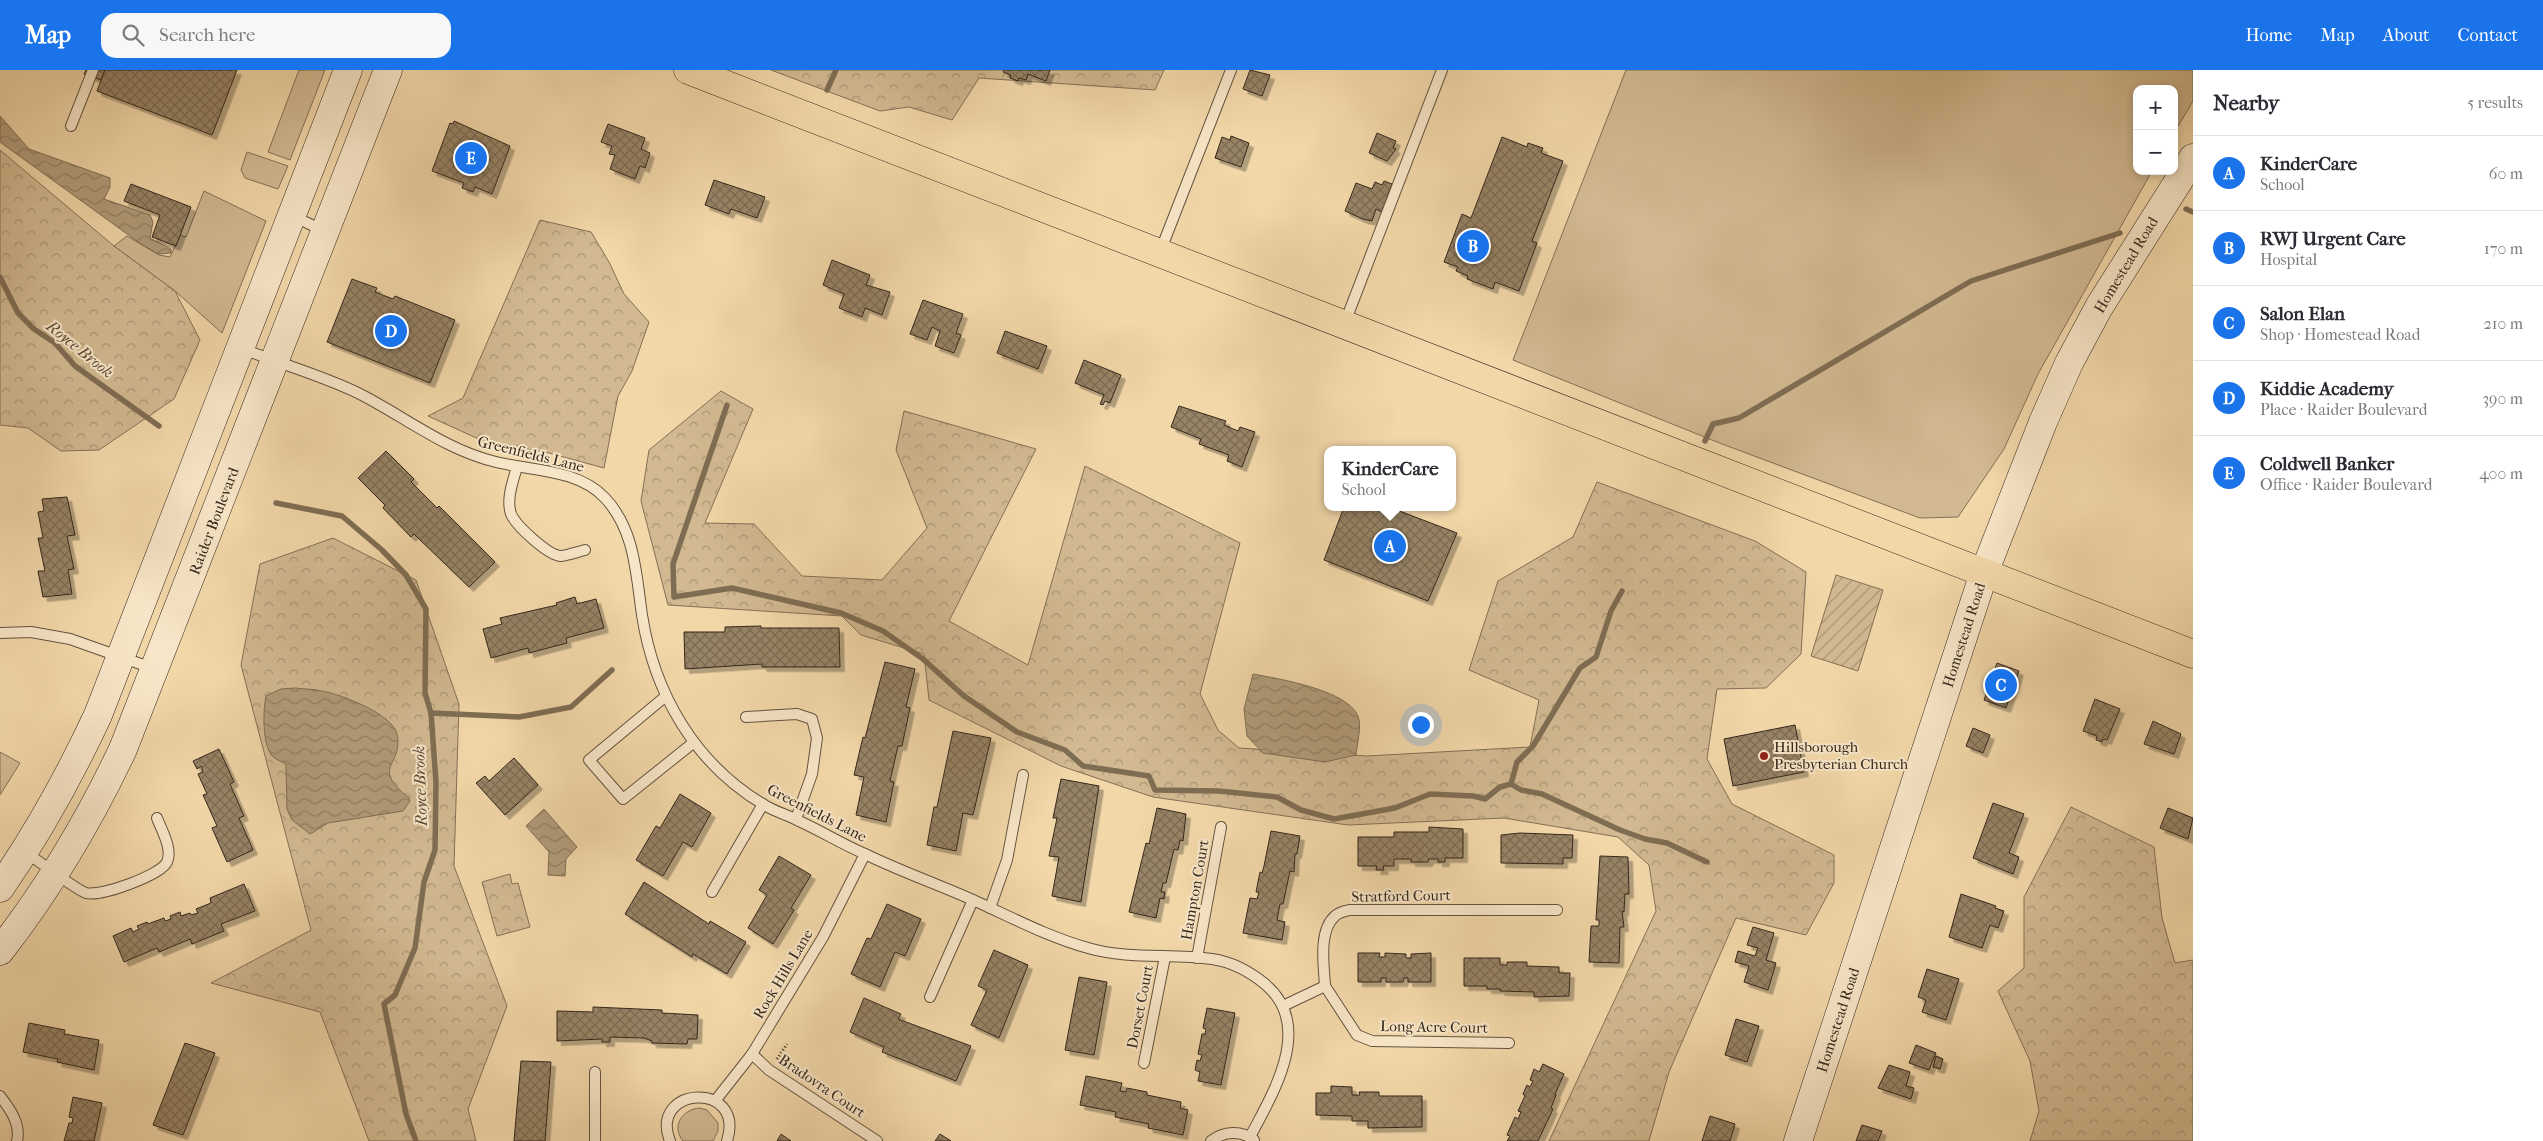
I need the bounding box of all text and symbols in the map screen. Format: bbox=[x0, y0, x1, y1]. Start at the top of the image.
search box bbox=[101, 13, 451, 58]
text: Map bbox=[25, 21, 71, 49]
icon: search bbox=[119, 21, 147, 49]
text: Search here bbox=[159, 24, 255, 46]
text: Home bbox=[2245, 25, 2292, 46]
text: Map bbox=[2320, 25, 2355, 46]
text: About bbox=[2383, 25, 2429, 46]
text: Contact bbox=[2457, 25, 2518, 46]
map controls bbox=[2133, 85, 2178, 175]
button: + bbox=[2133, 85, 2178, 130]
text: Nearby bbox=[2213, 91, 2279, 115]
text: 5 results bbox=[2467, 93, 2523, 112]
button: − bbox=[2133, 130, 2178, 175]
pin: E bbox=[455, 139, 487, 177]
text: KinderCare bbox=[2260, 153, 2357, 175]
text: A bbox=[2224, 164, 2234, 183]
text: 60 m bbox=[2489, 164, 2523, 183]
text: School bbox=[2260, 175, 2305, 194]
street label: Homestead Road bbox=[2090, 213, 2162, 316]
pin: B bbox=[1457, 227, 1489, 265]
text: RWJ Urgent Care bbox=[2260, 228, 2406, 250]
text: B bbox=[2224, 239, 2234, 258]
text: 170 m bbox=[2484, 239, 2523, 258]
text: Hospital bbox=[2260, 250, 2317, 269]
text: Salon Elan bbox=[2260, 303, 2345, 325]
pin: D bbox=[375, 312, 407, 350]
text: C bbox=[2224, 314, 2234, 333]
text: 210 m bbox=[2484, 314, 2523, 333]
water label: Royce Brook bbox=[42, 316, 117, 382]
text: Shop · Homestead Road bbox=[2260, 325, 2420, 344]
text: Kiddie Academy bbox=[2260, 378, 2394, 400]
text: D bbox=[2223, 389, 2235, 408]
text: 390 m bbox=[2482, 389, 2523, 408]
text: Place · Raider Boulevard bbox=[2260, 400, 2427, 419]
street label: Greenfields Lane bbox=[476, 432, 587, 476]
popup bbox=[1324, 446, 1456, 511]
text: Coldwell Banker bbox=[2260, 453, 2394, 475]
text: KinderCare bbox=[1341, 458, 1439, 480]
street label: Raider Boulevard bbox=[185, 464, 243, 577]
text: E bbox=[2224, 464, 2234, 483]
text: 400 m bbox=[2479, 464, 2523, 483]
text: Office · Raider Boulevard bbox=[2260, 475, 2433, 494]
text: School bbox=[1341, 480, 1386, 499]
pin: A bbox=[1374, 527, 1406, 565]
street label: Homestead Road bbox=[1939, 580, 1990, 690]
pin: C bbox=[1985, 666, 2017, 704]
your location bbox=[1408, 712, 1434, 738]
place label: Hillsborough Presbyterian Church bbox=[1774, 738, 1909, 773]
water label: Royce Brook bbox=[409, 745, 431, 828]
marker: Hillsborough Presbyterian Church bbox=[1758, 750, 1770, 762]
street label: Greenfields Lane bbox=[764, 780, 870, 846]
street label: Hampton Court bbox=[1177, 838, 1213, 942]
street label: Stratford Court bbox=[1351, 886, 1451, 906]
street label: Rock Hills Lane bbox=[749, 925, 817, 1022]
street label: Dorset Court bbox=[1123, 963, 1157, 1050]
street label: Homestead Road bbox=[1813, 965, 1864, 1075]
street label: Long Acre Court bbox=[1380, 1017, 1489, 1037]
street label: Bradovra Court bbox=[775, 1050, 869, 1122]

